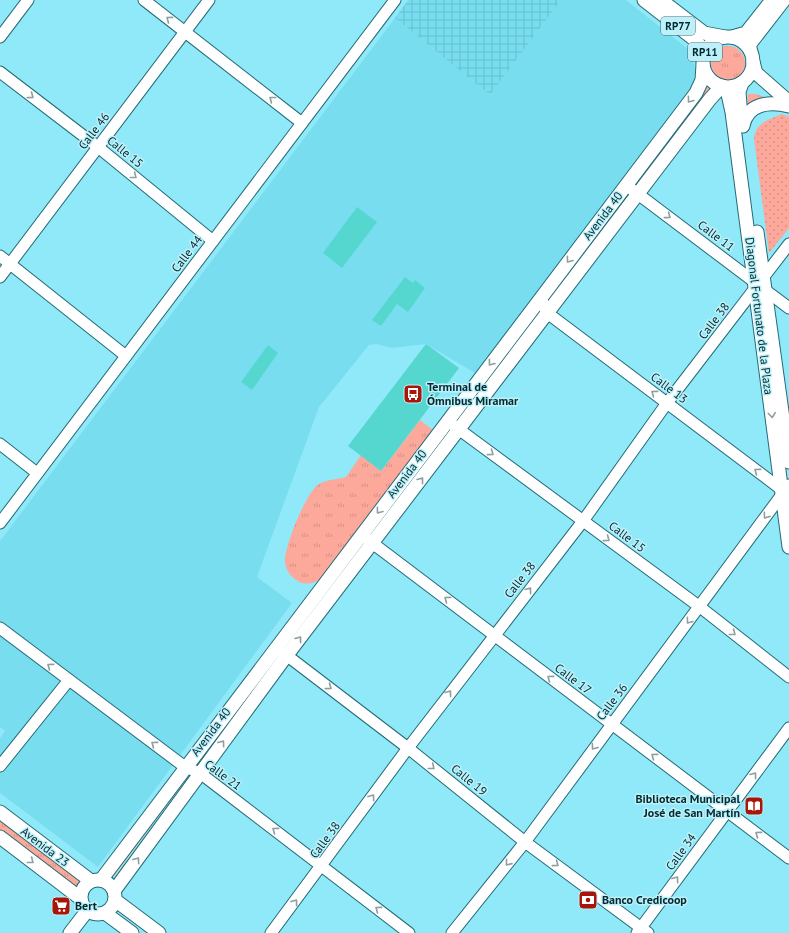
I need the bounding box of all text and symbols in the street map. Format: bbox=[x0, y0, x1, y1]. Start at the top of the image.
one-way arrow bbox=[167, 17, 174, 24]
road number: RP77 bbox=[661, 17, 695, 35]
road number: RP11 bbox=[688, 43, 722, 61]
one-way arrow bbox=[27, 91, 34, 99]
one-way arrow bbox=[269, 96, 276, 103]
one-way arrow bbox=[688, 96, 695, 103]
street label: Calle 46 bbox=[75, 109, 112, 152]
street label: Calle 15 bbox=[104, 133, 146, 171]
one-way arrow bbox=[129, 171, 136, 178]
street label: Avenida 40 bbox=[580, 188, 626, 243]
one-way arrow bbox=[664, 212, 671, 219]
street label: Calle 11 bbox=[695, 217, 738, 254]
street label: Calle 44 bbox=[168, 232, 205, 275]
street label: Diagonal Fortunato de la Plaza bbox=[742, 236, 777, 396]
one-way arrow bbox=[567, 255, 574, 262]
street label: Calle 38 bbox=[695, 299, 732, 342]
one-way arrow bbox=[488, 359, 496, 366]
street label: Calle 13 bbox=[648, 369, 691, 406]
place label: Terminal de Ómnibus Miramar bbox=[427, 379, 519, 408]
bus stop icon: Terminal de Ómnibus Miramar bbox=[402, 383, 424, 405]
one-way arrow bbox=[651, 391, 658, 398]
one-way arrow bbox=[767, 412, 776, 418]
street label: Avenida 40 bbox=[384, 446, 430, 501]
one-way arrow bbox=[486, 448, 493, 455]
one-way arrow bbox=[755, 469, 762, 476]
one-way arrow bbox=[416, 477, 423, 484]
one-way arrow bbox=[376, 507, 383, 514]
one-way arrow bbox=[763, 512, 771, 519]
street label: Calle 15 bbox=[606, 518, 649, 555]
one-way arrow bbox=[602, 534, 609, 541]
street label: Calle 38 bbox=[501, 559, 538, 601]
one-way arrow bbox=[524, 588, 531, 595]
one-way arrow bbox=[444, 597, 451, 604]
one-way arrow bbox=[687, 617, 694, 624]
one-way arrow bbox=[729, 629, 736, 636]
one-way arrow bbox=[294, 636, 301, 643]
street label: Calle 17 bbox=[552, 660, 595, 697]
one-way arrow bbox=[48, 663, 55, 670]
one-way arrow bbox=[548, 675, 555, 682]
street label: Calle 36 bbox=[593, 680, 630, 723]
one-way arrow bbox=[324, 682, 331, 689]
one-way arrow bbox=[445, 691, 452, 698]
street label: Avenida 40 bbox=[188, 704, 234, 759]
one-way arrow bbox=[151, 741, 158, 749]
one-way arrow bbox=[217, 741, 224, 748]
one-way arrow bbox=[592, 743, 599, 750]
one-way arrow bbox=[652, 754, 659, 761]
street label: Calle 21 bbox=[202, 756, 245, 793]
street label: Calle 19 bbox=[448, 761, 490, 799]
one-way arrow bbox=[427, 762, 434, 769]
one-way arrow bbox=[749, 772, 756, 779]
place label: Biblioteca Municipal José de San Martín bbox=[635, 791, 740, 820]
one-way arrow bbox=[367, 795, 374, 802]
library icon: Biblioteca Municipal José de San Martín bbox=[743, 795, 765, 817]
street label: Calle 38 bbox=[306, 818, 343, 861]
street label: Avenida 23 bbox=[18, 824, 73, 870]
one-way arrow bbox=[272, 828, 279, 835]
street label: Calle 34 bbox=[662, 830, 699, 873]
one-way arrow bbox=[755, 832, 762, 839]
one-way arrow bbox=[26, 856, 33, 863]
one-way arrow bbox=[132, 857, 139, 864]
one-way arrow bbox=[506, 858, 513, 865]
one-way arrow bbox=[551, 860, 558, 867]
one-way arrow bbox=[672, 877, 679, 884]
bank icon: Banco Credicoop bbox=[577, 889, 599, 911]
place label: Banco Credicoop bbox=[602, 892, 687, 907]
supermarket icon: Bert bbox=[50, 895, 72, 917]
place label: Bert bbox=[75, 898, 98, 913]
one-way arrow bbox=[290, 899, 297, 906]
one-way arrow bbox=[375, 907, 382, 914]

